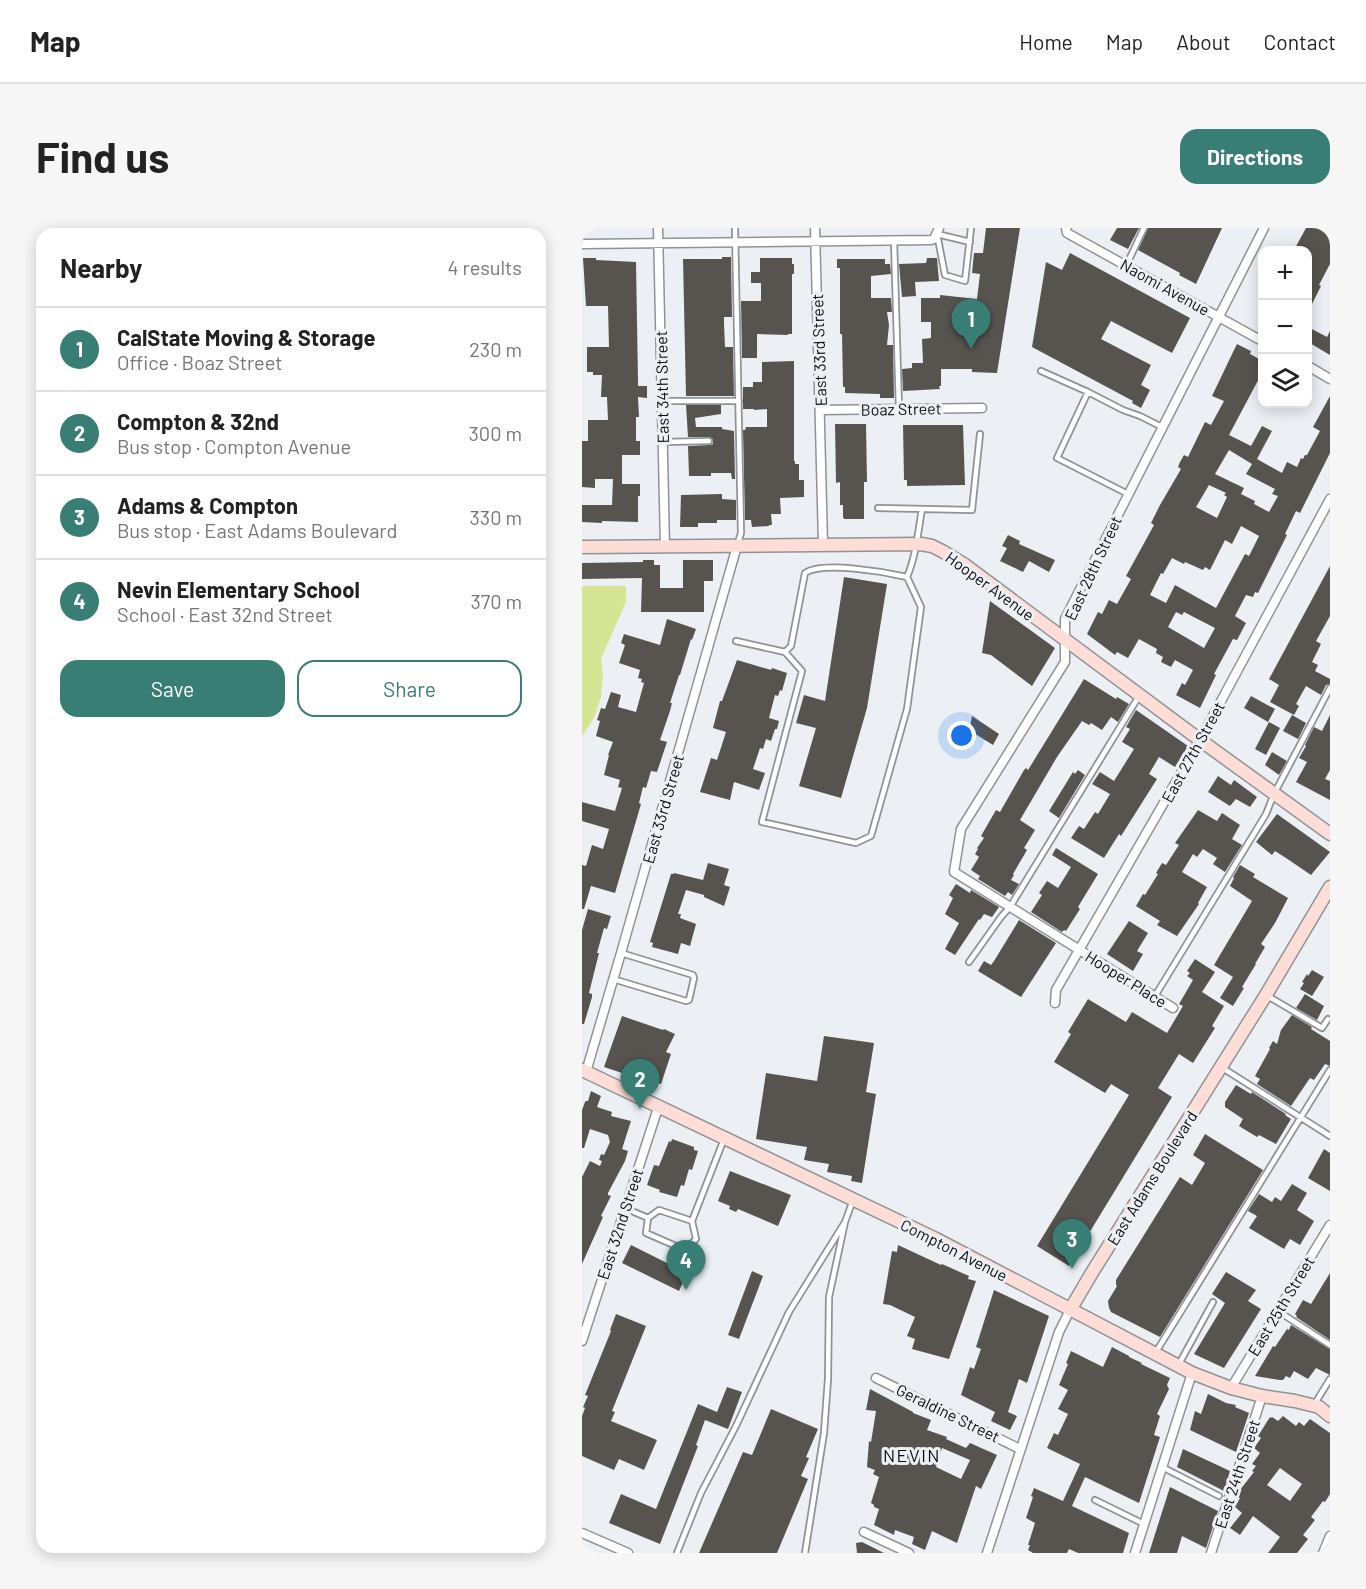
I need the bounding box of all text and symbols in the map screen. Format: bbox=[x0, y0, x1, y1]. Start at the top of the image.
text: Map bbox=[30, 24, 81, 58]
text: Home bbox=[1019, 29, 1073, 54]
text: Map bbox=[1106, 29, 1143, 54]
text: About bbox=[1176, 29, 1231, 54]
text: Contact bbox=[1264, 29, 1336, 54]
button: Directions bbox=[1180, 129, 1330, 184]
text: Find us bbox=[36, 131, 169, 181]
map controls bbox=[1258, 246, 1312, 408]
button: + bbox=[1258, 246, 1312, 300]
text: Nearby bbox=[60, 252, 142, 283]
street label: Naomi Avenue bbox=[1117, 254, 1213, 319]
text: 4 results bbox=[447, 255, 522, 279]
street label: East 33rd Street bbox=[807, 294, 830, 407]
pin: 1 bbox=[952, 300, 990, 349]
button: − bbox=[1258, 300, 1312, 354]
text: CalState Moving & Storage bbox=[117, 324, 375, 350]
street label: East 34th Street bbox=[651, 330, 672, 444]
text: 1 bbox=[76, 337, 83, 361]
text: 230 m bbox=[469, 337, 522, 361]
text: Office · Boaz Street bbox=[117, 350, 283, 374]
button: layers bbox=[1258, 354, 1312, 408]
street label: Boaz Street bbox=[860, 398, 942, 419]
text: Compton & 32nd bbox=[117, 408, 279, 434]
text: 2 bbox=[74, 421, 85, 445]
text: 300 m bbox=[469, 421, 522, 445]
text: Bus stop · Compton Avenue bbox=[117, 434, 351, 458]
text: Adams & Compton bbox=[117, 492, 298, 518]
text: 3 bbox=[74, 505, 85, 529]
text: 330 m bbox=[470, 505, 522, 529]
street label: East 28th Street bbox=[1060, 513, 1125, 623]
text: Bus stop · East Adams Boulevard bbox=[117, 518, 397, 542]
street label: Hooper Avenue bbox=[942, 547, 1038, 624]
text: Nevin Elementary School bbox=[117, 576, 360, 602]
text: 4 bbox=[73, 589, 86, 613]
text: 370 m bbox=[470, 589, 522, 613]
text: School · East 32nd Street bbox=[117, 602, 333, 626]
button: Save bbox=[60, 660, 285, 717]
button: Share bbox=[297, 660, 522, 717]
street label: East 27th Street bbox=[1157, 698, 1228, 805]
your location bbox=[947, 721, 976, 750]
street label: East 33rd Street bbox=[638, 752, 687, 866]
street label: Hooper Place bbox=[1082, 946, 1170, 1011]
pin: 2 bbox=[620, 1060, 660, 1109]
street label: East Adams Boulevard bbox=[1103, 1107, 1201, 1248]
street label: East 32nd Street bbox=[593, 1166, 646, 1282]
street label: Compton Avenue bbox=[898, 1214, 1011, 1285]
pin: 3 bbox=[1052, 1220, 1092, 1269]
pin: 4 bbox=[666, 1240, 706, 1290]
street label: East 25th Street bbox=[1243, 1253, 1318, 1359]
street label: Geraldine Street bbox=[893, 1379, 1003, 1446]
street label: East 24th Street bbox=[1210, 1417, 1263, 1531]
district label: NEVIN bbox=[883, 1444, 941, 1466]

